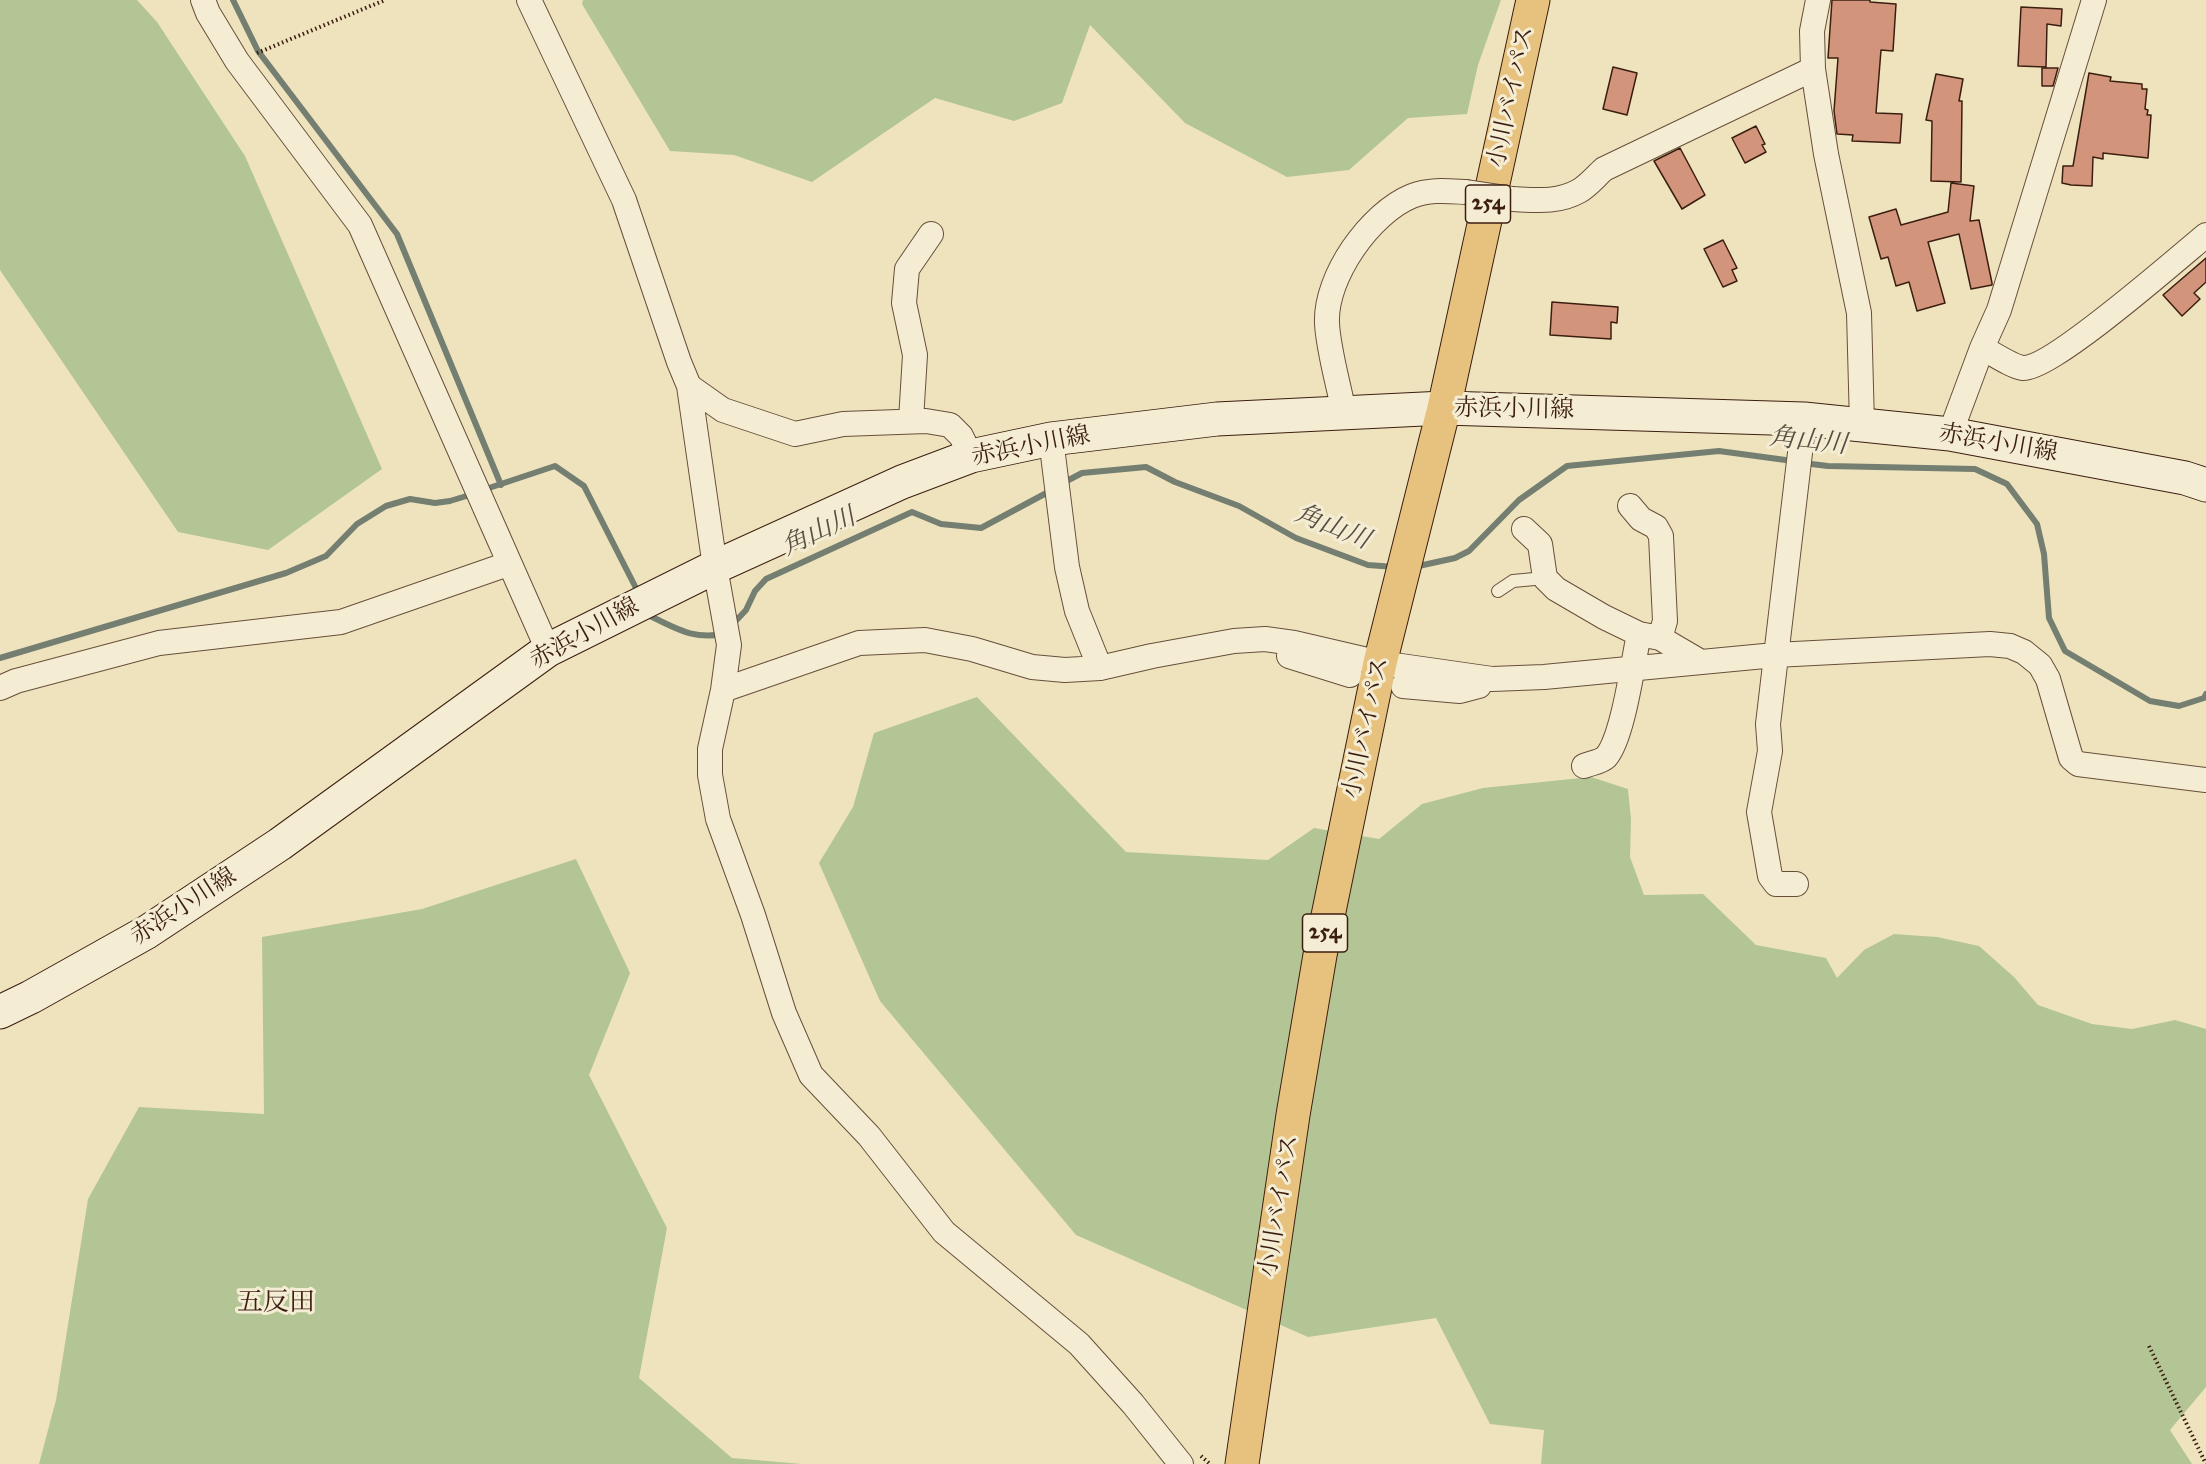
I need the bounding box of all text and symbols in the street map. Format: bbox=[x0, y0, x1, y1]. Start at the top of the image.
street label: 小川バイパス bbox=[1483, 24, 1541, 170]
road number: 254 bbox=[1466, 185, 1510, 223]
street label: 赤浜小川線 bbox=[1454, 395, 1574, 425]
street label: 赤浜小川線 bbox=[1936, 419, 2060, 469]
street label: 赤浜小川線 bbox=[969, 421, 1093, 473]
water label: 角山川 bbox=[1768, 422, 1848, 462]
water label: 角山川 bbox=[1290, 499, 1374, 557]
water label: 角山川 bbox=[777, 502, 861, 564]
street label: 赤浜小川線 bbox=[526, 592, 644, 676]
street label: 小川バイパス bbox=[1338, 655, 1396, 801]
street label: 赤浜小川線 bbox=[126, 862, 242, 952]
road number: 254 bbox=[1302, 914, 1348, 952]
street label: 小川バイパス bbox=[1255, 1133, 1305, 1279]
district label: 五反田 bbox=[237, 1288, 315, 1320]

